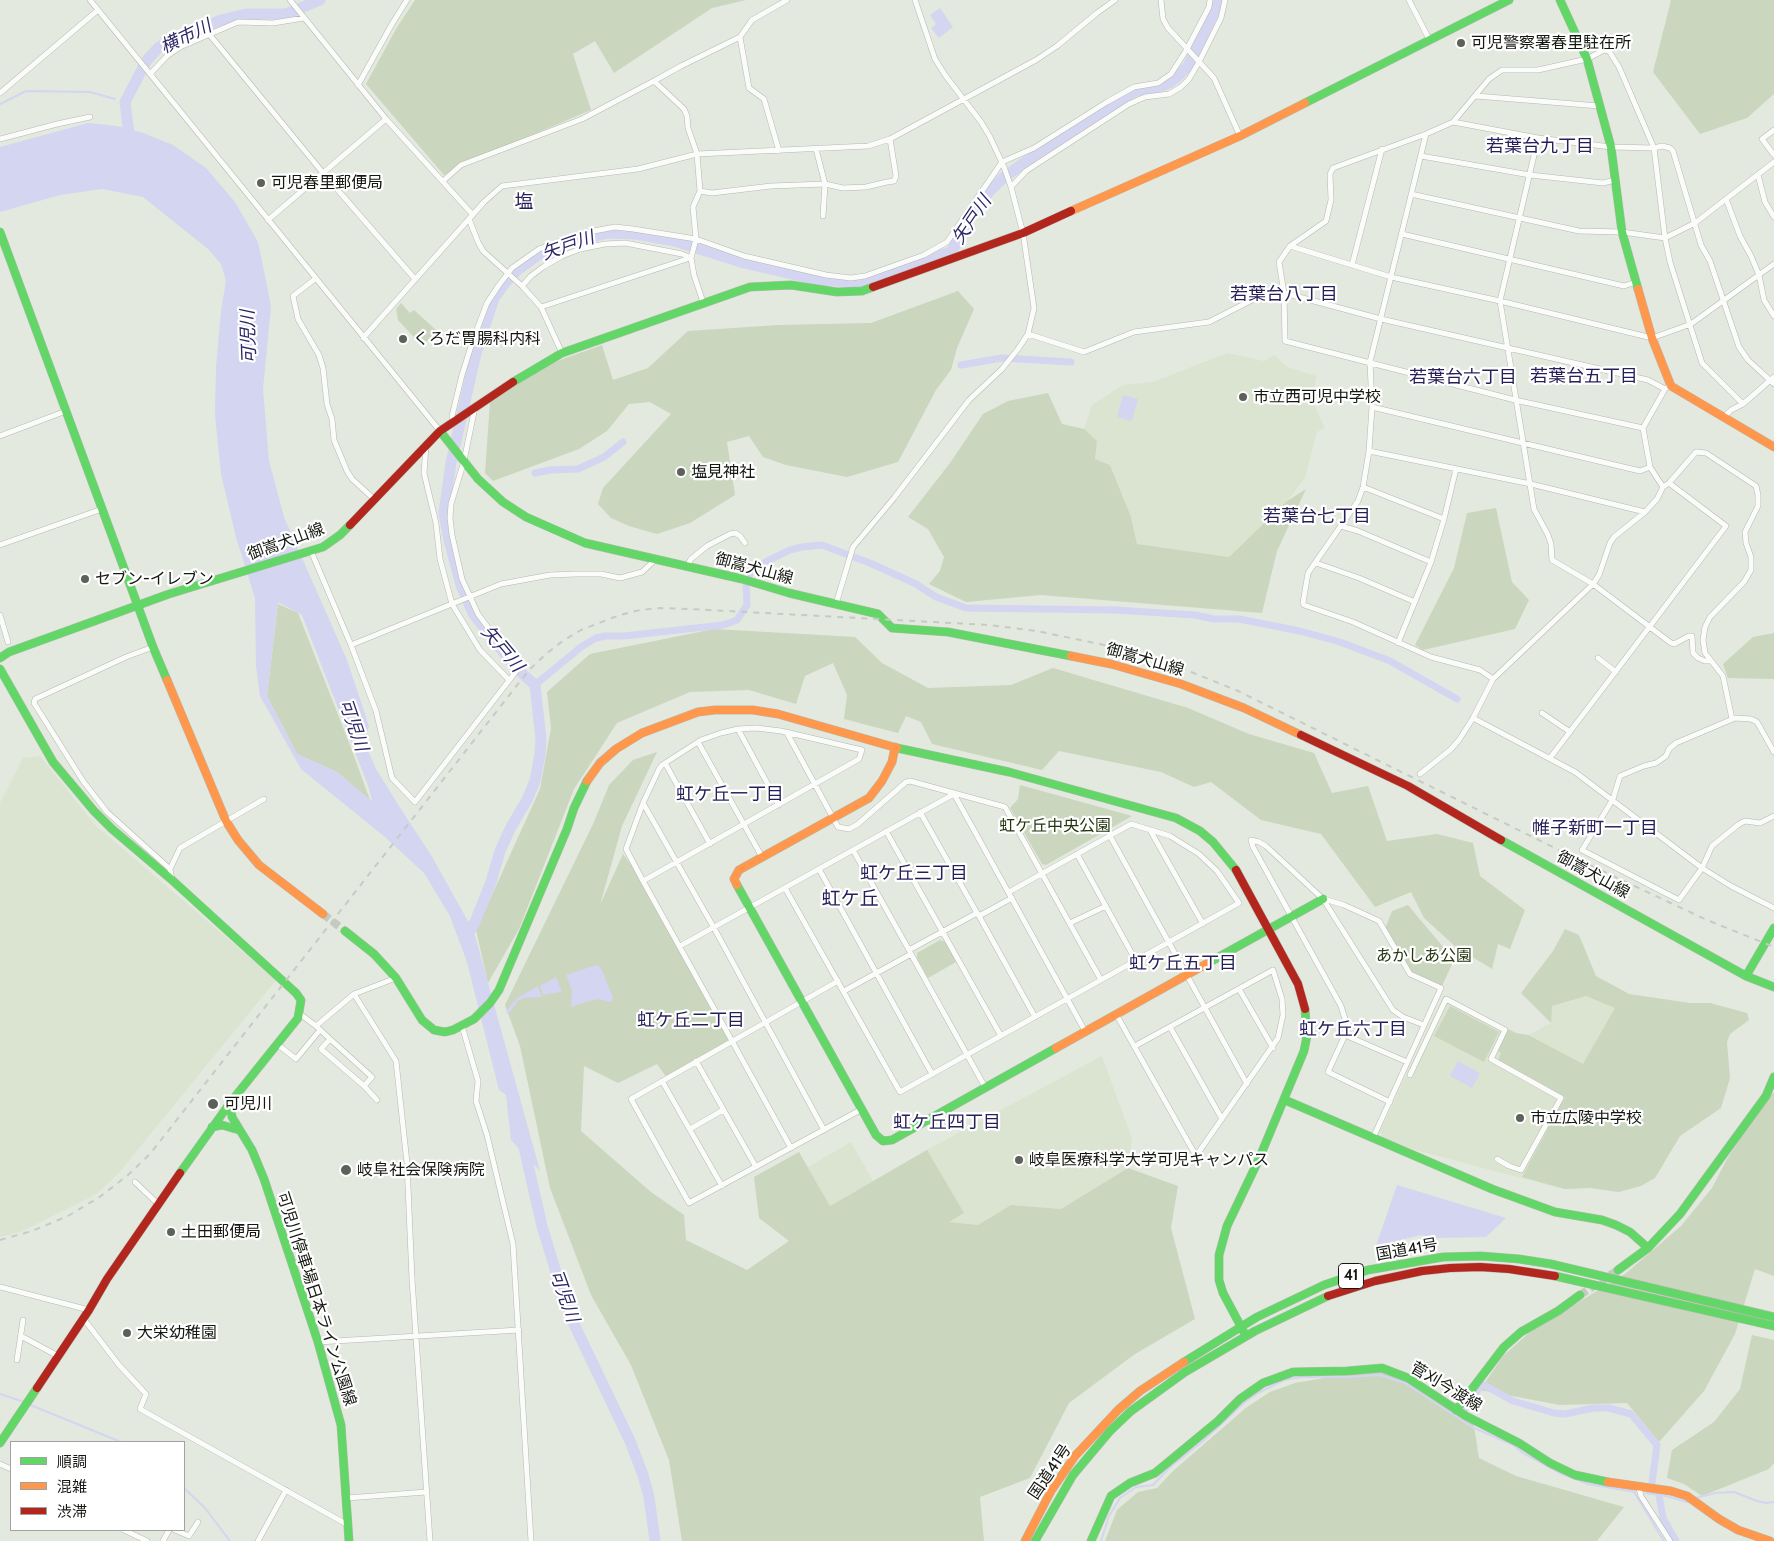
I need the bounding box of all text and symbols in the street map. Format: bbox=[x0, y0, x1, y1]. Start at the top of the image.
water label: 横市川 bbox=[157, 15, 215, 59]
place label: 可児警察署春里駐在所 bbox=[1471, 33, 1631, 53]
marker: 可児警察署春里駐在所 bbox=[1455, 37, 1467, 49]
district label: 若葉台九丁目 bbox=[1486, 136, 1594, 158]
place label: 可児春里郵便局 bbox=[271, 173, 383, 193]
marker: 可児春里郵便局 bbox=[255, 177, 267, 189]
district label: 塩 bbox=[515, 191, 533, 213]
water label: 矢戸川 bbox=[948, 192, 996, 248]
water label: 矢戸川 bbox=[539, 227, 597, 265]
district label: 若葉台八丁目 bbox=[1230, 284, 1338, 306]
water label: 可児川 bbox=[237, 310, 261, 364]
place label: くろだ胃腸科内科 bbox=[413, 329, 541, 349]
marker: くろだ胃腸科内科 bbox=[397, 333, 409, 345]
district label: 若葉台五丁目 bbox=[1530, 366, 1638, 388]
district label: 若葉台六丁目 bbox=[1409, 367, 1517, 389]
place label: 市立西可児中学校 bbox=[1253, 387, 1381, 407]
marker: 市立西可児中学校 bbox=[1237, 391, 1249, 403]
place label: 塩見神社 bbox=[691, 462, 755, 482]
marker: 塩見神社 bbox=[675, 466, 687, 478]
district label: 若葉台七丁目 bbox=[1263, 506, 1371, 528]
street label: 御嵩犬山線 bbox=[245, 519, 327, 565]
street label: 御嵩犬山線 bbox=[713, 549, 795, 589]
place label: セブン-イレブン bbox=[95, 569, 214, 589]
marker: セブン-イレブン bbox=[79, 573, 91, 585]
water label: 矢戸川 bbox=[476, 621, 528, 677]
street label: 御嵩犬山線 bbox=[1104, 640, 1186, 680]
water label: 可児川 bbox=[334, 696, 372, 754]
district label: 虹ケ丘一丁目 bbox=[676, 784, 784, 806]
park label: 虹ケ丘中央公園 bbox=[999, 816, 1111, 836]
district label: 帷子新町一丁目 bbox=[1532, 818, 1658, 840]
street label: 御嵩犬山線 bbox=[1553, 847, 1633, 903]
district label: 虹ケ丘三丁目 bbox=[860, 863, 968, 885]
district label: 虹ケ丘 bbox=[822, 888, 878, 910]
park label: あかしあ公園 bbox=[1376, 946, 1472, 966]
district label: 虹ケ丘五丁目 bbox=[1129, 953, 1237, 975]
district label: 虹ケ丘二丁目 bbox=[637, 1010, 745, 1032]
district label: 虹ケ丘六丁目 bbox=[1299, 1019, 1407, 1041]
place label: 可児川 bbox=[224, 1094, 272, 1114]
marker: 可児川 bbox=[206, 1097, 220, 1111]
place label: 市立広陵中学校 bbox=[1530, 1108, 1642, 1128]
district label: 虹ケ丘四丁目 bbox=[893, 1112, 1001, 1134]
marker: 市立広陵中学校 bbox=[1514, 1112, 1526, 1124]
place label: 岐阜医療科学大学可児キャンパス bbox=[1029, 1150, 1269, 1170]
marker: 岐阜医療科学大学可児キャンパス bbox=[1013, 1154, 1025, 1166]
place label: 岐阜社会保険病院 bbox=[357, 1160, 485, 1180]
marker: 岐阜社会保険病院 bbox=[339, 1163, 353, 1177]
street label: 可児川停車場日本ライン公園線 bbox=[272, 1190, 360, 1408]
place label: 土田郵便局 bbox=[181, 1222, 261, 1242]
marker: 土田郵便局 bbox=[165, 1226, 177, 1238]
street label: 国道41号 bbox=[1375, 1235, 1439, 1265]
road number: 41 bbox=[1338, 1264, 1364, 1288]
water label: 可児川 bbox=[545, 1267, 583, 1325]
place label: 大栄幼稚園 bbox=[137, 1323, 217, 1343]
marker: 大栄幼稚園 bbox=[121, 1327, 133, 1339]
street label: 菅刈今渡線 bbox=[1407, 1358, 1485, 1416]
legend bbox=[10, 1441, 185, 1531]
street label: 国道41号 bbox=[1025, 1441, 1075, 1503]
text: 順調 bbox=[57, 1453, 87, 1471]
text: 混雑 bbox=[57, 1478, 87, 1496]
text: 渋滞 bbox=[57, 1503, 87, 1521]

